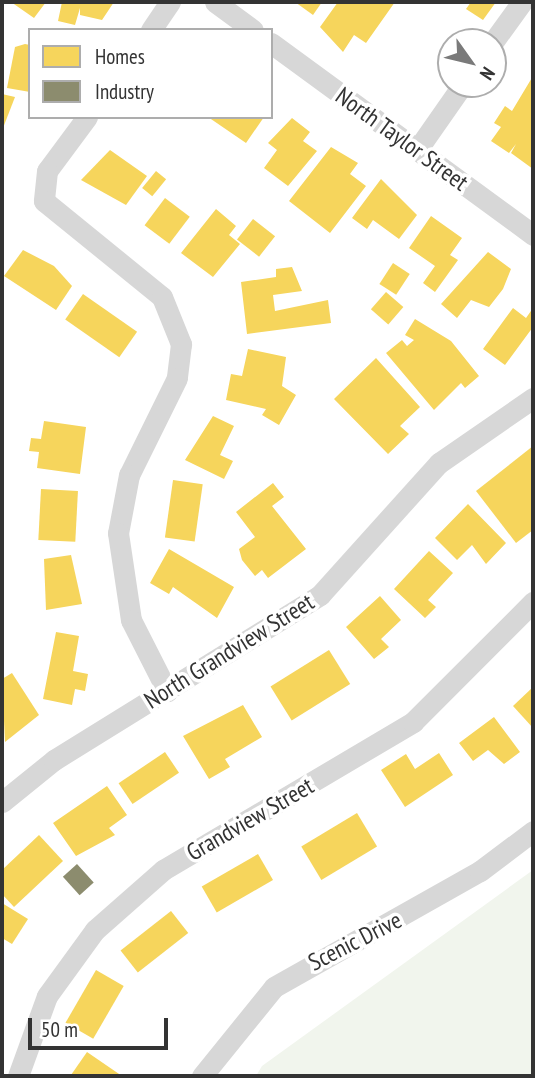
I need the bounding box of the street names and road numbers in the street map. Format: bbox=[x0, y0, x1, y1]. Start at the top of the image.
street label: North Taylor Street bbox=[330, 81, 474, 197]
street label: North Grandview Street bbox=[139, 587, 319, 715]
street label: Grandview Street bbox=[181, 771, 319, 867]
street label: Scenic Drive bbox=[303, 905, 407, 977]

